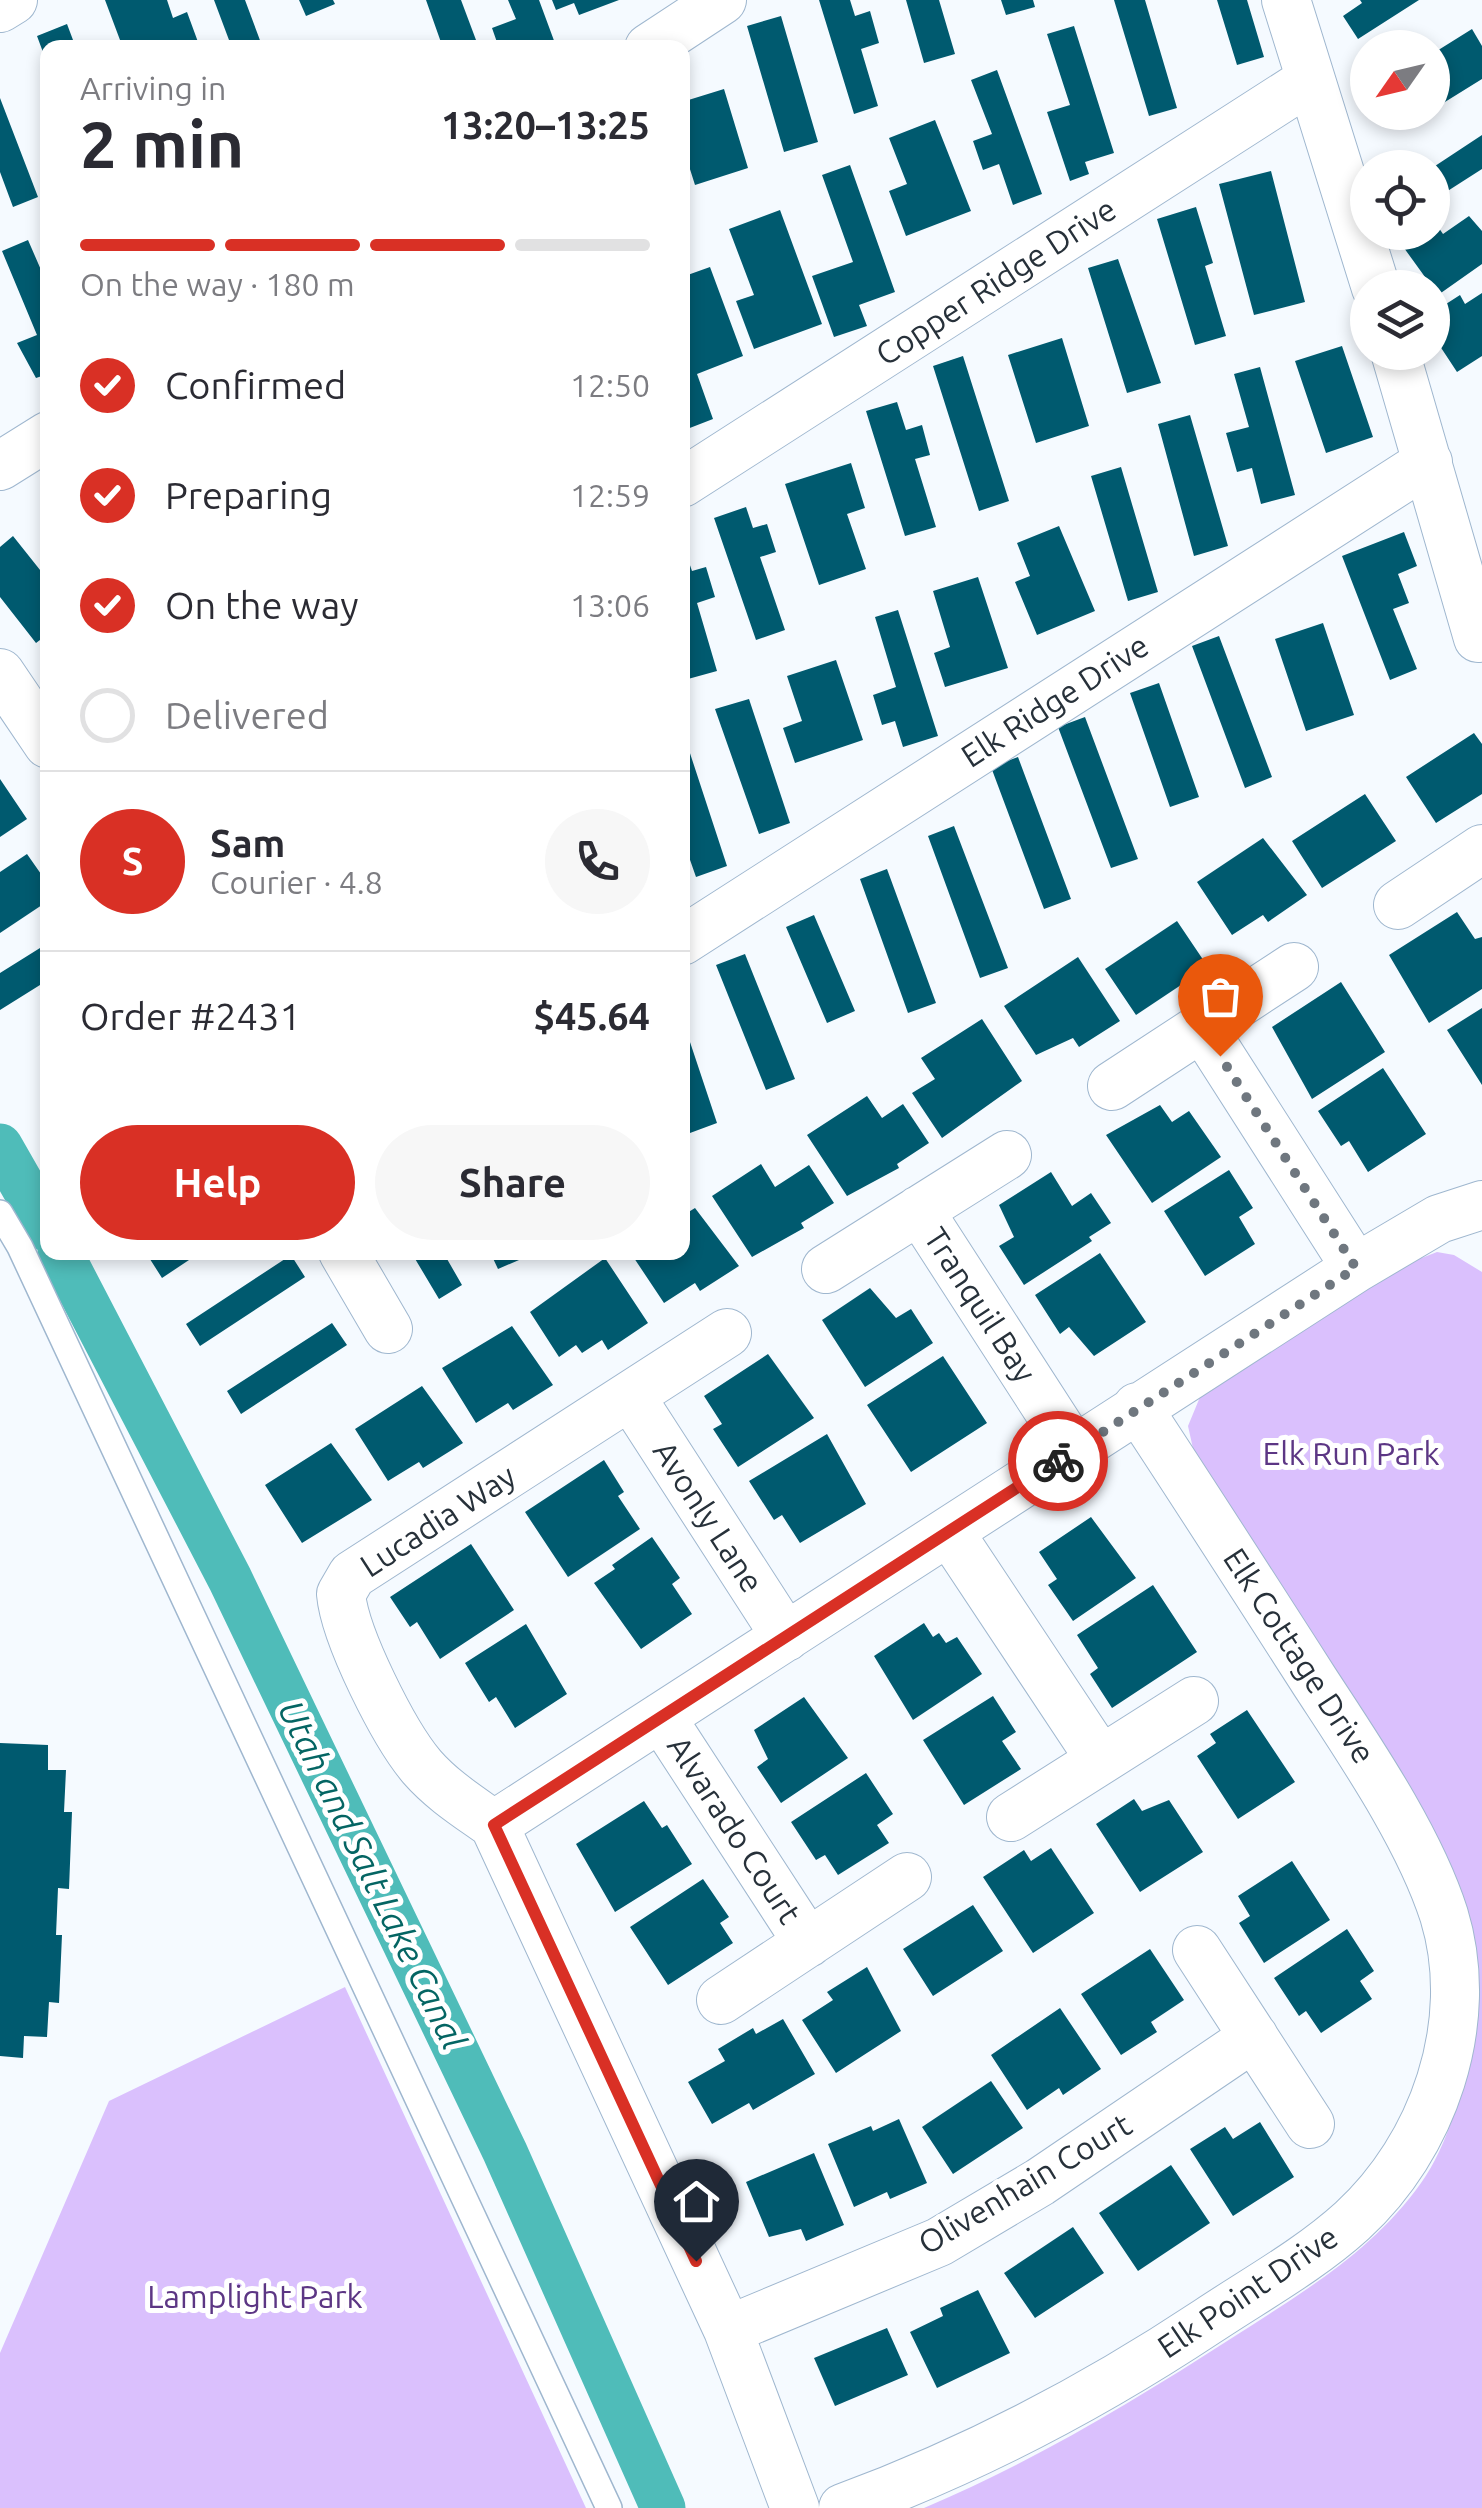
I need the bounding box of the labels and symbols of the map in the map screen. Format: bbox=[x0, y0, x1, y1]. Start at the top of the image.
north arrow bbox=[1350, 30, 1450, 130]
street label: Copper Ridge Drive bbox=[869, 190, 1122, 372]
street label: Elk Ridge Drive bbox=[954, 626, 1155, 774]
pin bbox=[1178, 954, 1263, 1057]
street label: Tranquil Bay bbox=[918, 1221, 1044, 1388]
courier bbox=[1008, 1411, 1108, 1511]
street label: Avonly Lane bbox=[647, 1434, 771, 1599]
park label: Elk Run Park bbox=[1262, 1435, 1440, 1471]
street label: Lucadia Way bbox=[353, 1457, 521, 1583]
street label: Elk Cottage Drive bbox=[1217, 1541, 1383, 1770]
water label: Utah and Salt Lake Canal bbox=[271, 1693, 475, 2056]
street label: Alvarado Court bbox=[661, 1729, 809, 1930]
street label: Olivenhain Court bbox=[912, 2105, 1138, 2261]
pin bbox=[654, 2159, 739, 2262]
street label: Elk Point Drive bbox=[1151, 2218, 1344, 2365]
park label: Lamplight Park bbox=[147, 2278, 363, 2314]

